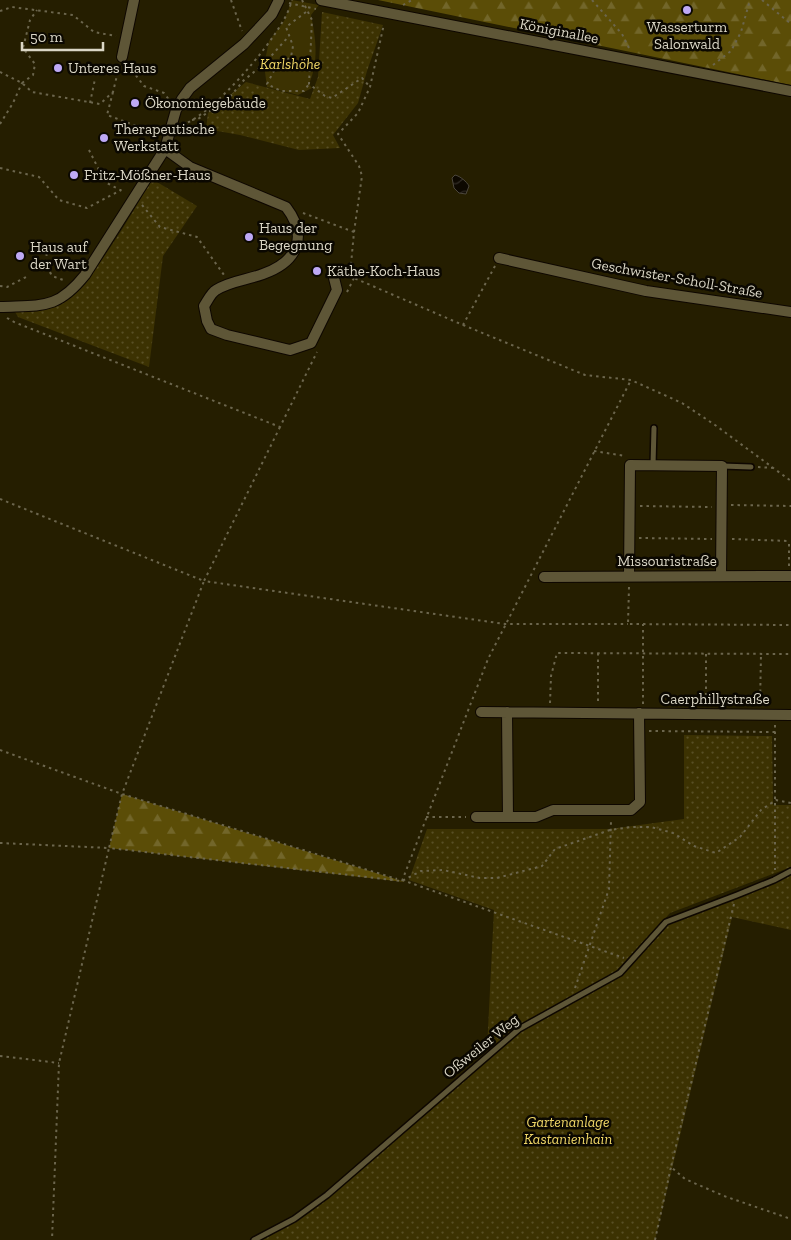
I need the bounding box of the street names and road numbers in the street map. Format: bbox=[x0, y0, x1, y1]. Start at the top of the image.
street label: Königinallee bbox=[518, 15, 600, 47]
street label: Geschwister-Scholl-Straße bbox=[590, 254, 764, 302]
street label: Missouristraße bbox=[617, 552, 717, 570]
street label: Caerphillystraße bbox=[661, 690, 769, 708]
street label: Oßweiler Weg bbox=[440, 1010, 522, 1082]

